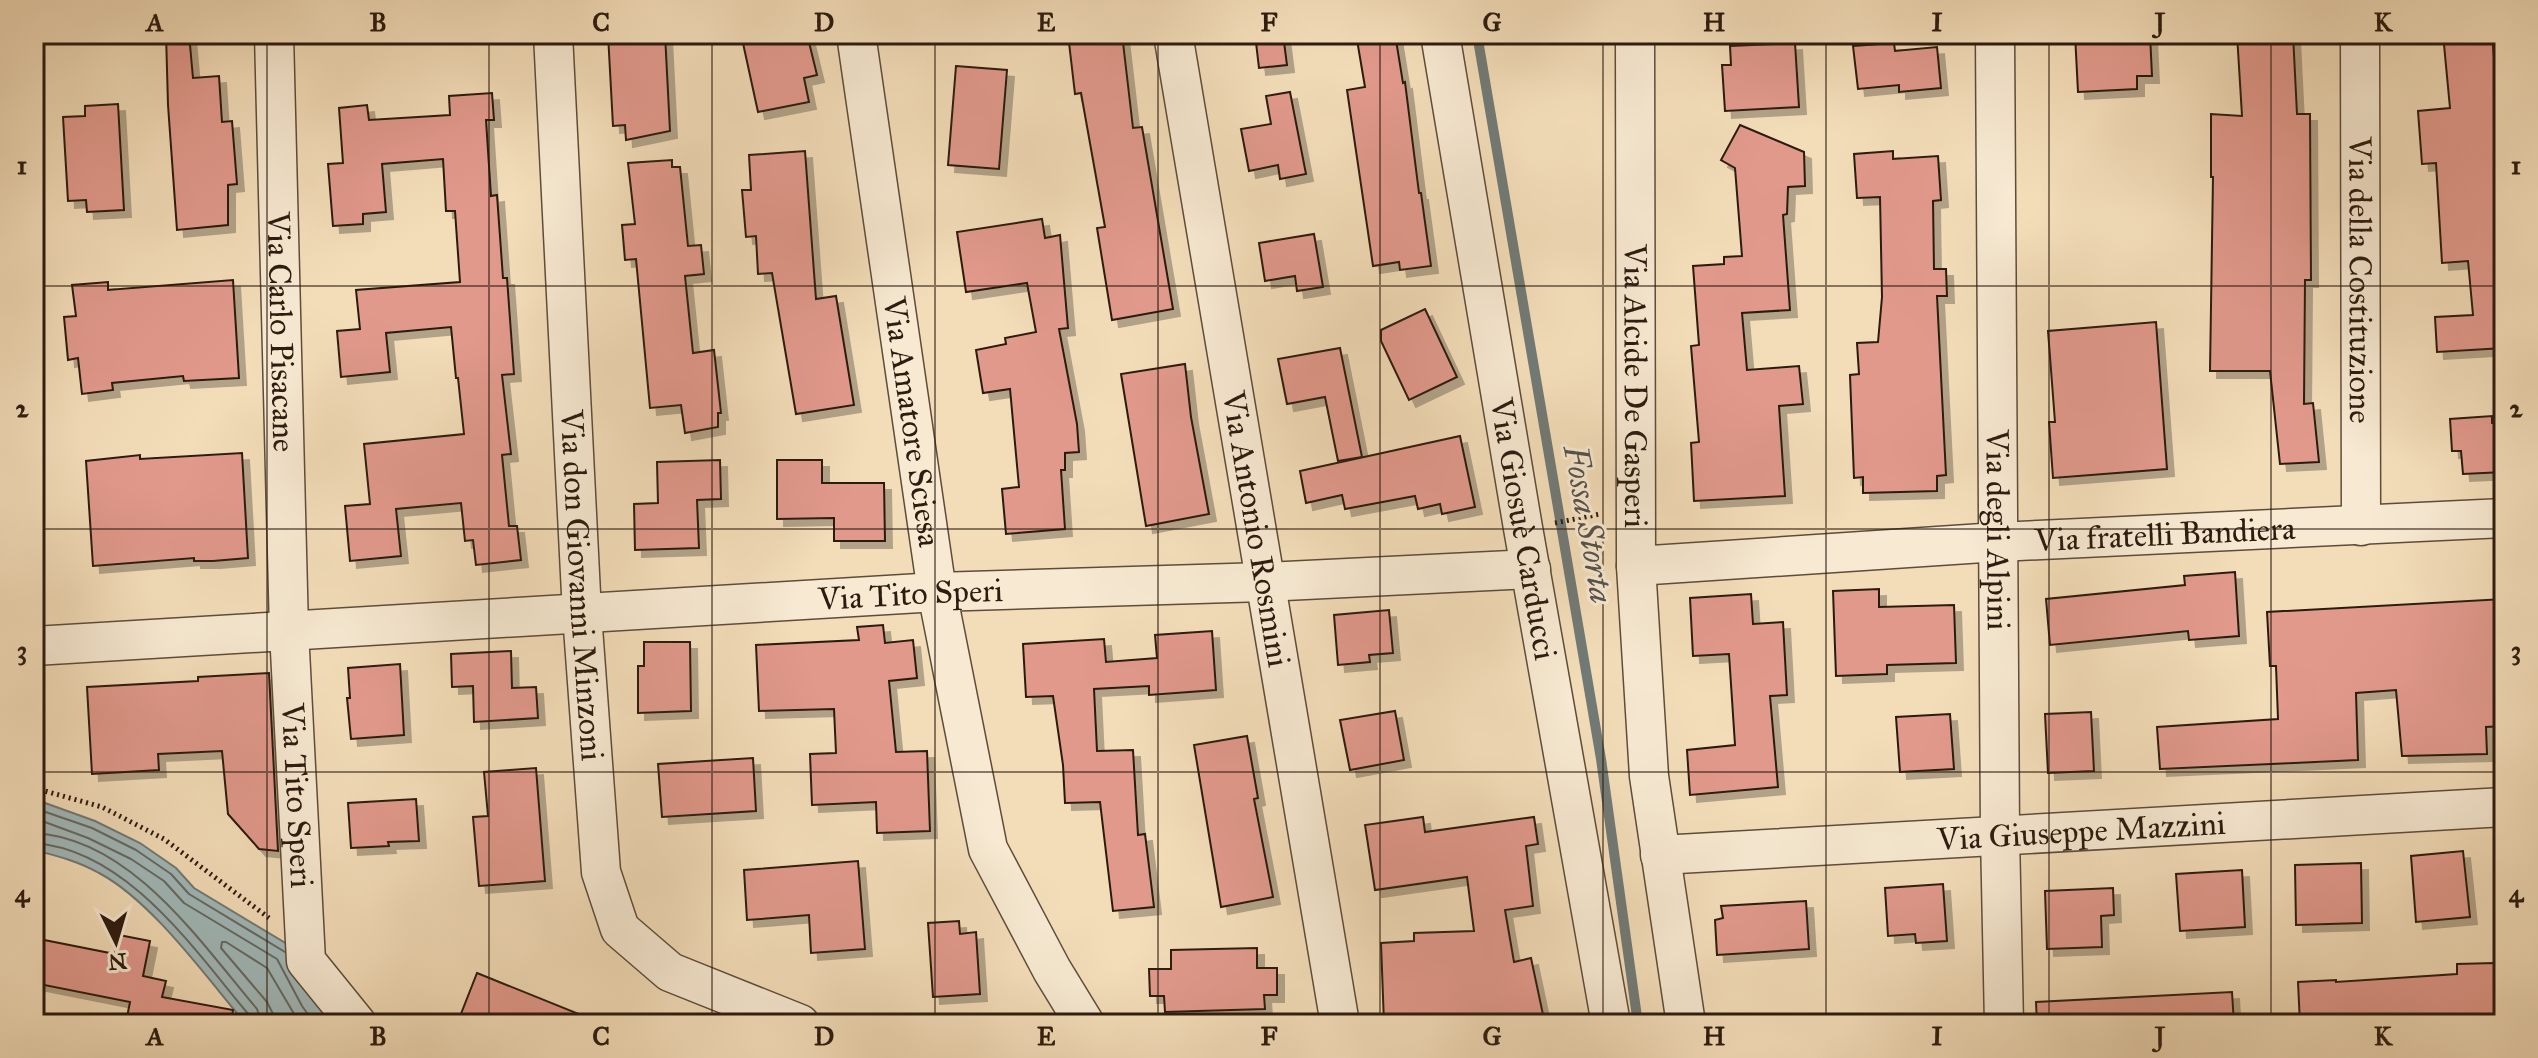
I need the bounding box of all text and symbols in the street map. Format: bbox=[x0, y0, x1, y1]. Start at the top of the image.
text: A bbox=[144, 6, 164, 38]
text: B bbox=[369, 6, 387, 38]
text: C bbox=[592, 6, 610, 38]
text: D bbox=[814, 6, 834, 38]
text: E bbox=[1037, 6, 1056, 38]
text: F bbox=[1261, 6, 1278, 38]
text: G bbox=[1482, 6, 1502, 38]
text: H bbox=[1703, 6, 1726, 38]
text: I bbox=[1931, 6, 1943, 38]
text: J bbox=[2152, 6, 2166, 39]
text: K bbox=[2374, 6, 2394, 38]
street label: Via della Costituzione bbox=[2341, 135, 2380, 424]
text: 1 bbox=[17, 149, 27, 181]
text: 1 bbox=[2511, 149, 2521, 181]
street label: Via Carlo Pisacane bbox=[259, 210, 304, 453]
street label: Via Alcide De Gasperi bbox=[1616, 243, 1655, 528]
street label: Via Amatore Sciesa bbox=[875, 293, 950, 550]
street label: Via Antonio Rosmini bbox=[1214, 387, 1299, 670]
text: 2 bbox=[16, 392, 30, 424]
text: 2 bbox=[2510, 392, 2524, 424]
street label: Via Giosuè Carducci bbox=[1482, 394, 1566, 663]
street label: Via don Giovanni Minzoni bbox=[552, 408, 612, 762]
street label: Via degli Alpini bbox=[1978, 428, 2018, 631]
water label: Fossa Storta bbox=[1555, 441, 1623, 606]
street label: Via fratelli Bandiera bbox=[2033, 508, 2297, 560]
street label: Via Tito Speri bbox=[816, 570, 1004, 619]
text: 3 bbox=[17, 634, 27, 666]
text: 3 bbox=[2511, 634, 2521, 666]
street label: Via Tito Speri bbox=[273, 701, 322, 889]
street label: Via Giuseppe Mazzini bbox=[1935, 803, 2227, 859]
text: 4 bbox=[15, 877, 31, 909]
text: 4 bbox=[2509, 877, 2525, 909]
north arrow bbox=[76, 902, 156, 982]
text: N bbox=[107, 947, 128, 976]
text: A bbox=[144, 1020, 164, 1052]
text: B bbox=[369, 1020, 387, 1052]
text: C bbox=[592, 1020, 610, 1052]
text: D bbox=[814, 1020, 834, 1052]
text: E bbox=[1037, 1020, 1056, 1052]
text: F bbox=[1261, 1020, 1278, 1052]
text: G bbox=[1482, 1020, 1502, 1052]
text: H bbox=[1703, 1020, 1726, 1052]
text: I bbox=[1931, 1020, 1943, 1052]
text: J bbox=[2152, 1020, 2166, 1053]
text: K bbox=[2374, 1020, 2394, 1052]

